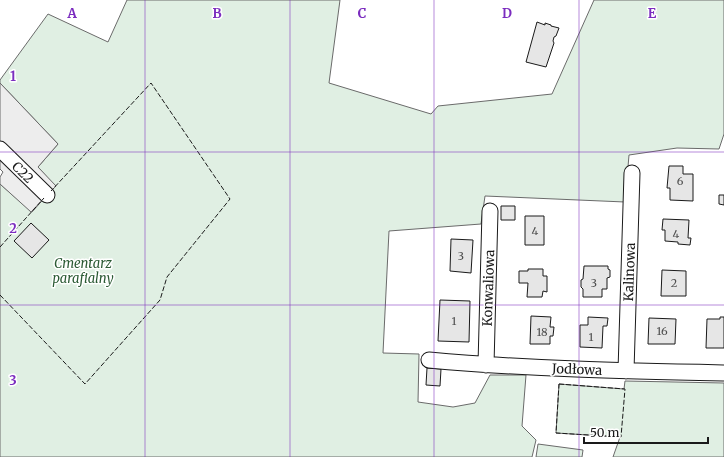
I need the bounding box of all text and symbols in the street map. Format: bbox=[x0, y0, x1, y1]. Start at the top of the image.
text: A bbox=[66, 5, 77, 22]
text: B bbox=[212, 5, 222, 22]
text: C bbox=[358, 5, 367, 22]
text: D bbox=[502, 5, 512, 22]
text: E bbox=[648, 5, 657, 22]
text: 1 bbox=[10, 68, 16, 85]
street label: C22 bbox=[8, 158, 37, 187]
house number: 6 bbox=[677, 174, 684, 188]
text: 2 bbox=[9, 220, 17, 237]
house number: 4 bbox=[532, 224, 539, 238]
house number: 4 bbox=[673, 227, 680, 241]
street label: Kalinowa bbox=[620, 242, 639, 302]
house number: 3 bbox=[458, 249, 464, 263]
street label: Konwaliowa bbox=[479, 249, 498, 327]
park label: Cmentarz parafialny bbox=[52, 255, 114, 287]
house number: 3 bbox=[591, 276, 597, 290]
house number: 2 bbox=[671, 276, 677, 290]
house number: 1 bbox=[452, 314, 457, 328]
house number: 16 bbox=[656, 324, 668, 338]
house number: 18 bbox=[536, 325, 548, 339]
house number: 1 bbox=[589, 330, 594, 344]
street label: Jodłowa bbox=[551, 360, 602, 379]
text: 3 bbox=[9, 372, 17, 389]
scale bar bbox=[584, 419, 708, 445]
text: 50 m bbox=[590, 425, 619, 440]

